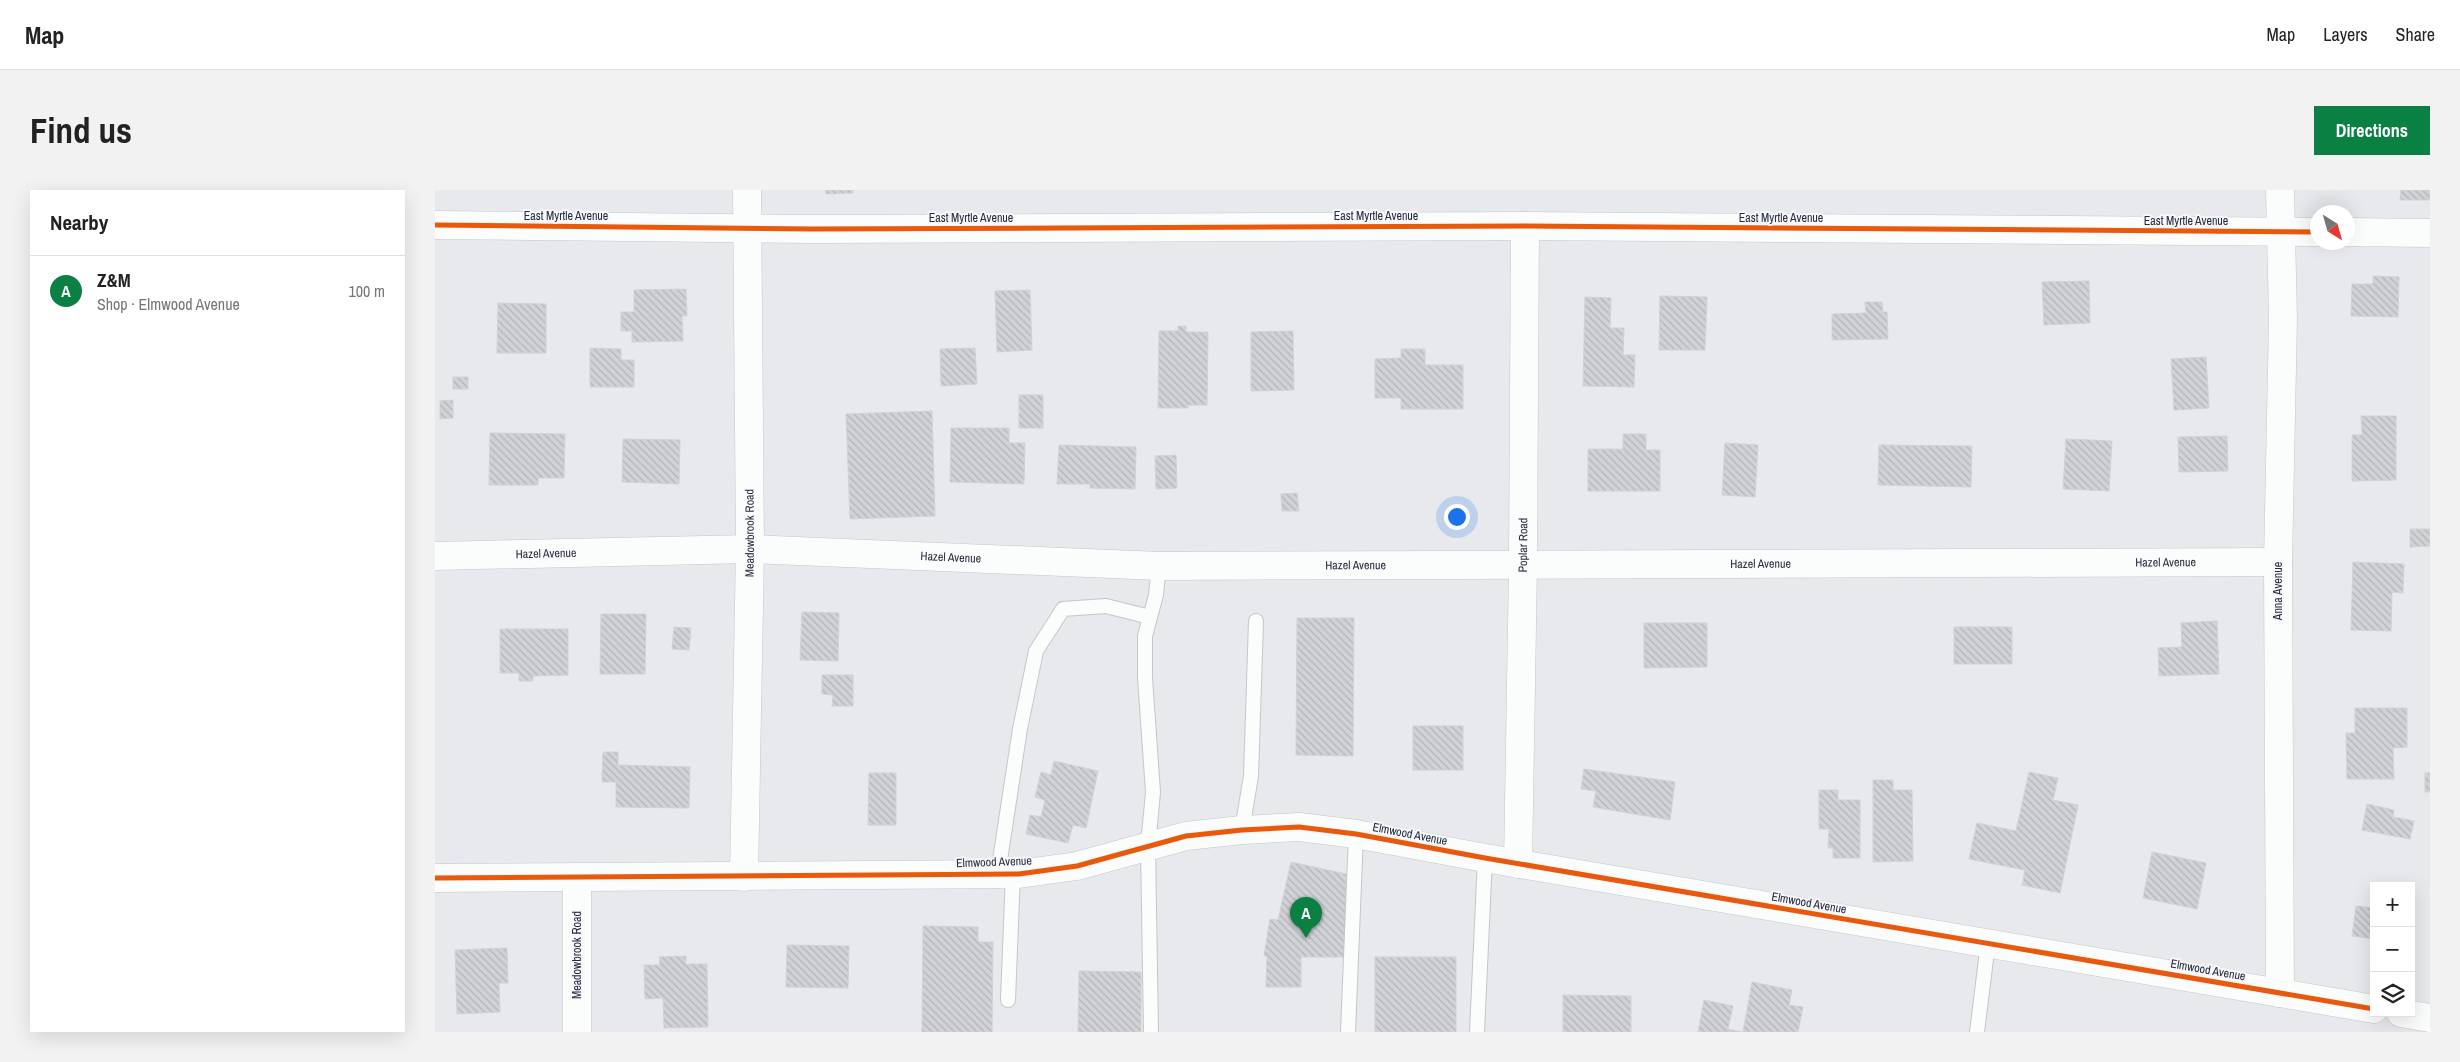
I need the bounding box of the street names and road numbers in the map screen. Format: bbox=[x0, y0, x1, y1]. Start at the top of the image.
street label: East Myrtle Avenue bbox=[524, 208, 608, 224]
street label: East Myrtle Avenue bbox=[1334, 208, 1418, 224]
street label: East Myrtle Avenue bbox=[929, 210, 1013, 226]
street label: East Myrtle Avenue bbox=[1739, 210, 1823, 226]
street label: East Myrtle Avenue bbox=[2144, 213, 2228, 229]
street label: Meadowbrook Road bbox=[741, 489, 758, 577]
street label: Poplar Road bbox=[1515, 518, 1531, 573]
street label: Hazel Avenue bbox=[515, 545, 576, 562]
street label: Hazel Avenue bbox=[920, 548, 981, 567]
street label: Hazel Avenue bbox=[2135, 554, 2196, 571]
street label: Hazel Avenue bbox=[1730, 556, 1791, 572]
street label: Hazel Avenue bbox=[1325, 557, 1386, 573]
street label: Anna Avenue bbox=[2270, 562, 2286, 621]
street label: Elmwood Avenue bbox=[1371, 819, 1449, 849]
street label: Elmwood Avenue bbox=[956, 853, 1032, 871]
street label: Elmwood Avenue bbox=[1770, 889, 1848, 917]
street label: Meadowbrook Road bbox=[569, 911, 585, 999]
street label: Elmwood Avenue bbox=[2169, 956, 2247, 984]

